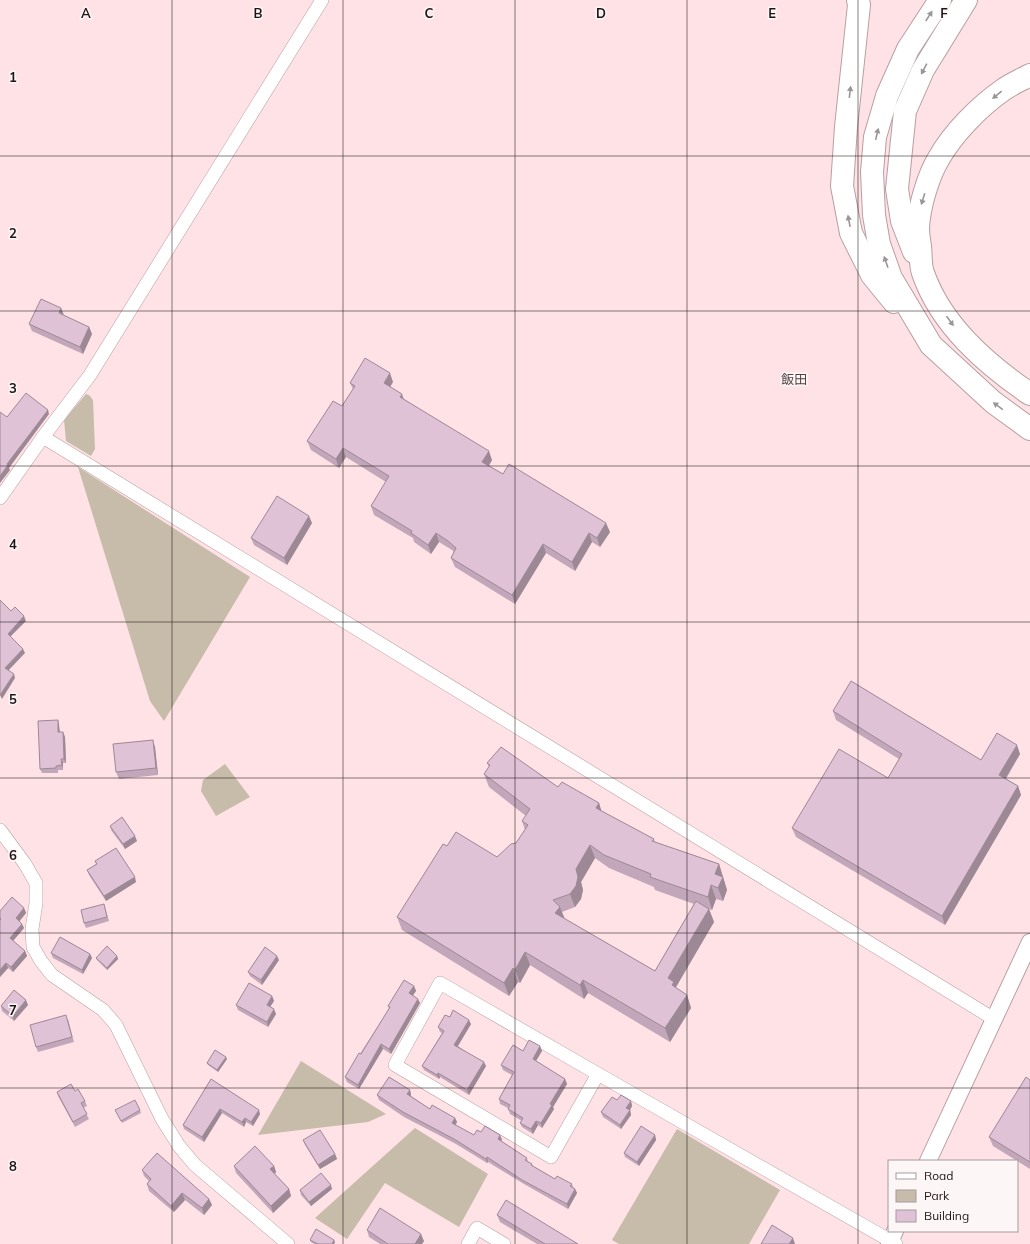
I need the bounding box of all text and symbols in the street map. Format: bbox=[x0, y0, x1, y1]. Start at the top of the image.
text: A bbox=[81, 5, 91, 21]
text: B bbox=[254, 5, 263, 21]
text: C bbox=[425, 5, 434, 21]
text: D bbox=[596, 5, 606, 21]
text: E bbox=[768, 5, 776, 21]
text: F bbox=[940, 5, 948, 21]
one-way arrow bbox=[925, 11, 933, 21]
one-way arrow bbox=[921, 63, 927, 75]
text: 1 bbox=[9, 69, 17, 85]
one-way arrow bbox=[847, 86, 853, 98]
one-way arrow bbox=[991, 91, 1002, 100]
one-way arrow bbox=[874, 128, 880, 140]
one-way arrow bbox=[920, 194, 926, 206]
one-way arrow bbox=[845, 215, 851, 227]
text: 2 bbox=[9, 225, 17, 241]
one-way arrow bbox=[882, 256, 888, 268]
one-way arrow bbox=[946, 316, 954, 326]
district label: 飯田 bbox=[781, 371, 807, 387]
text: 3 bbox=[9, 380, 17, 396]
one-way arrow bbox=[993, 402, 1004, 411]
text: 4 bbox=[9, 536, 17, 552]
text: 5 bbox=[9, 691, 17, 707]
text: 6 bbox=[9, 847, 17, 863]
text: 7 bbox=[9, 1002, 17, 1018]
text: 8 bbox=[9, 1158, 17, 1174]
legend bbox=[888, 1160, 1018, 1232]
text: Road bbox=[924, 1168, 953, 1183]
text: Park bbox=[924, 1188, 950, 1203]
text: Building bbox=[924, 1208, 969, 1223]

